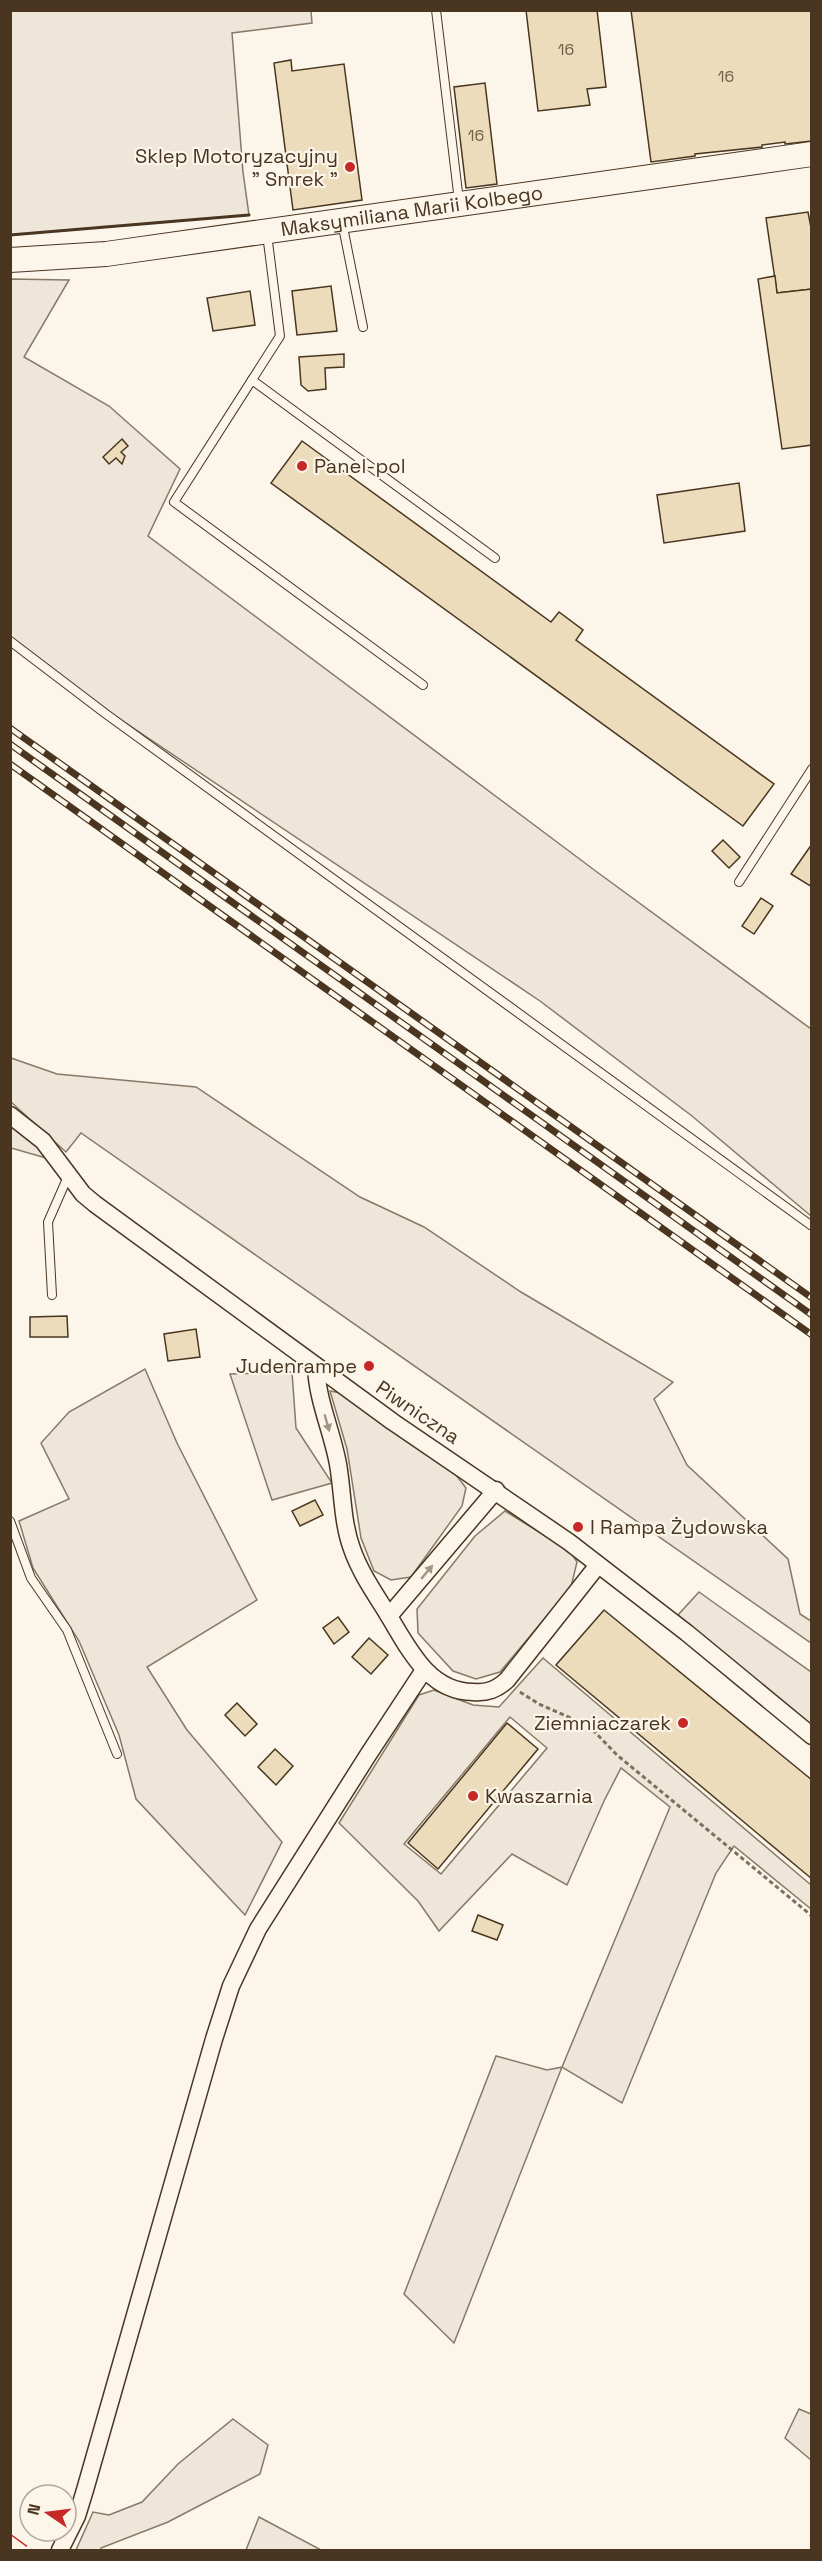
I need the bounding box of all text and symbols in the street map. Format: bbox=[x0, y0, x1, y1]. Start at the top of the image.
house number: 16 bbox=[558, 39, 574, 60]
house number: 16 bbox=[718, 66, 734, 87]
house number: 16 bbox=[468, 125, 484, 146]
place label: Sklep Motoryzacyjny " Smrek " bbox=[135, 143, 338, 192]
marker: Sklep Motoryzacyjny " Smrek " bbox=[343, 160, 357, 174]
street label: Maksymiliana Marii Kolbego bbox=[279, 179, 545, 242]
place label: Panel-pol bbox=[314, 453, 406, 479]
marker: Panel-pol bbox=[295, 459, 309, 473]
place label: Judenrampe bbox=[236, 1353, 357, 1379]
marker: Judenrampe bbox=[362, 1359, 376, 1373]
street label: Piwniczna bbox=[371, 1374, 465, 1450]
one-way arrow bbox=[323, 1414, 332, 1432]
place label: I Rampa Żydowska bbox=[590, 1514, 768, 1540]
marker: I Rampa Żydowska bbox=[571, 1520, 585, 1534]
one-way arrow bbox=[420, 1565, 433, 1580]
place label: Ziemniaczarek bbox=[534, 1710, 671, 1736]
marker: Ziemniaczarek bbox=[676, 1716, 690, 1730]
place label: Kwaszarnia bbox=[485, 1783, 593, 1809]
marker: Kwaszarnia bbox=[466, 1789, 480, 1803]
north arrow bbox=[18, 2483, 78, 2543]
text: N bbox=[22, 2502, 45, 2517]

